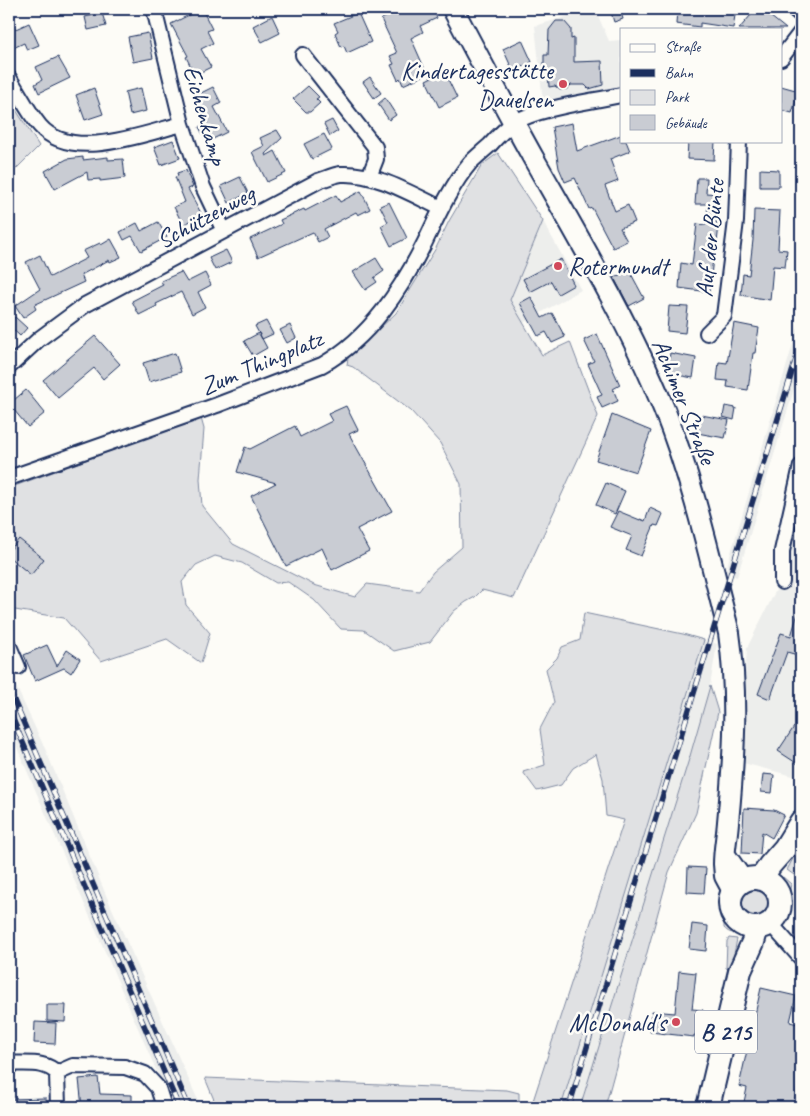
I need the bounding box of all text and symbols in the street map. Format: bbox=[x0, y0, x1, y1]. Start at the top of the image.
legend bbox=[620, 28, 782, 142]
text: Straße bbox=[665, 38, 701, 57]
place label: Kindertagesstätte Dauelsen bbox=[401, 55, 555, 116]
street label: Eichenkamp bbox=[176, 62, 235, 170]
text: Bahn bbox=[665, 64, 693, 83]
marker: Kindertagesstätte Dauelsen bbox=[557, 78, 569, 90]
text: Park bbox=[665, 88, 690, 107]
text: Gebäude bbox=[665, 114, 708, 133]
street label: Auf der Bünte bbox=[688, 176, 732, 298]
street label: Schützenweg bbox=[151, 177, 262, 256]
place label: Rotermundt bbox=[568, 251, 672, 283]
marker: Rotermundt bbox=[552, 260, 564, 272]
street label: Zum Thingplatz bbox=[196, 322, 329, 403]
street label: Achimer Straße bbox=[644, 334, 724, 470]
place label: McDonald's bbox=[569, 1007, 668, 1039]
road number: B 215 bbox=[695, 1010, 757, 1054]
marker: McDonald's bbox=[670, 1016, 682, 1028]

